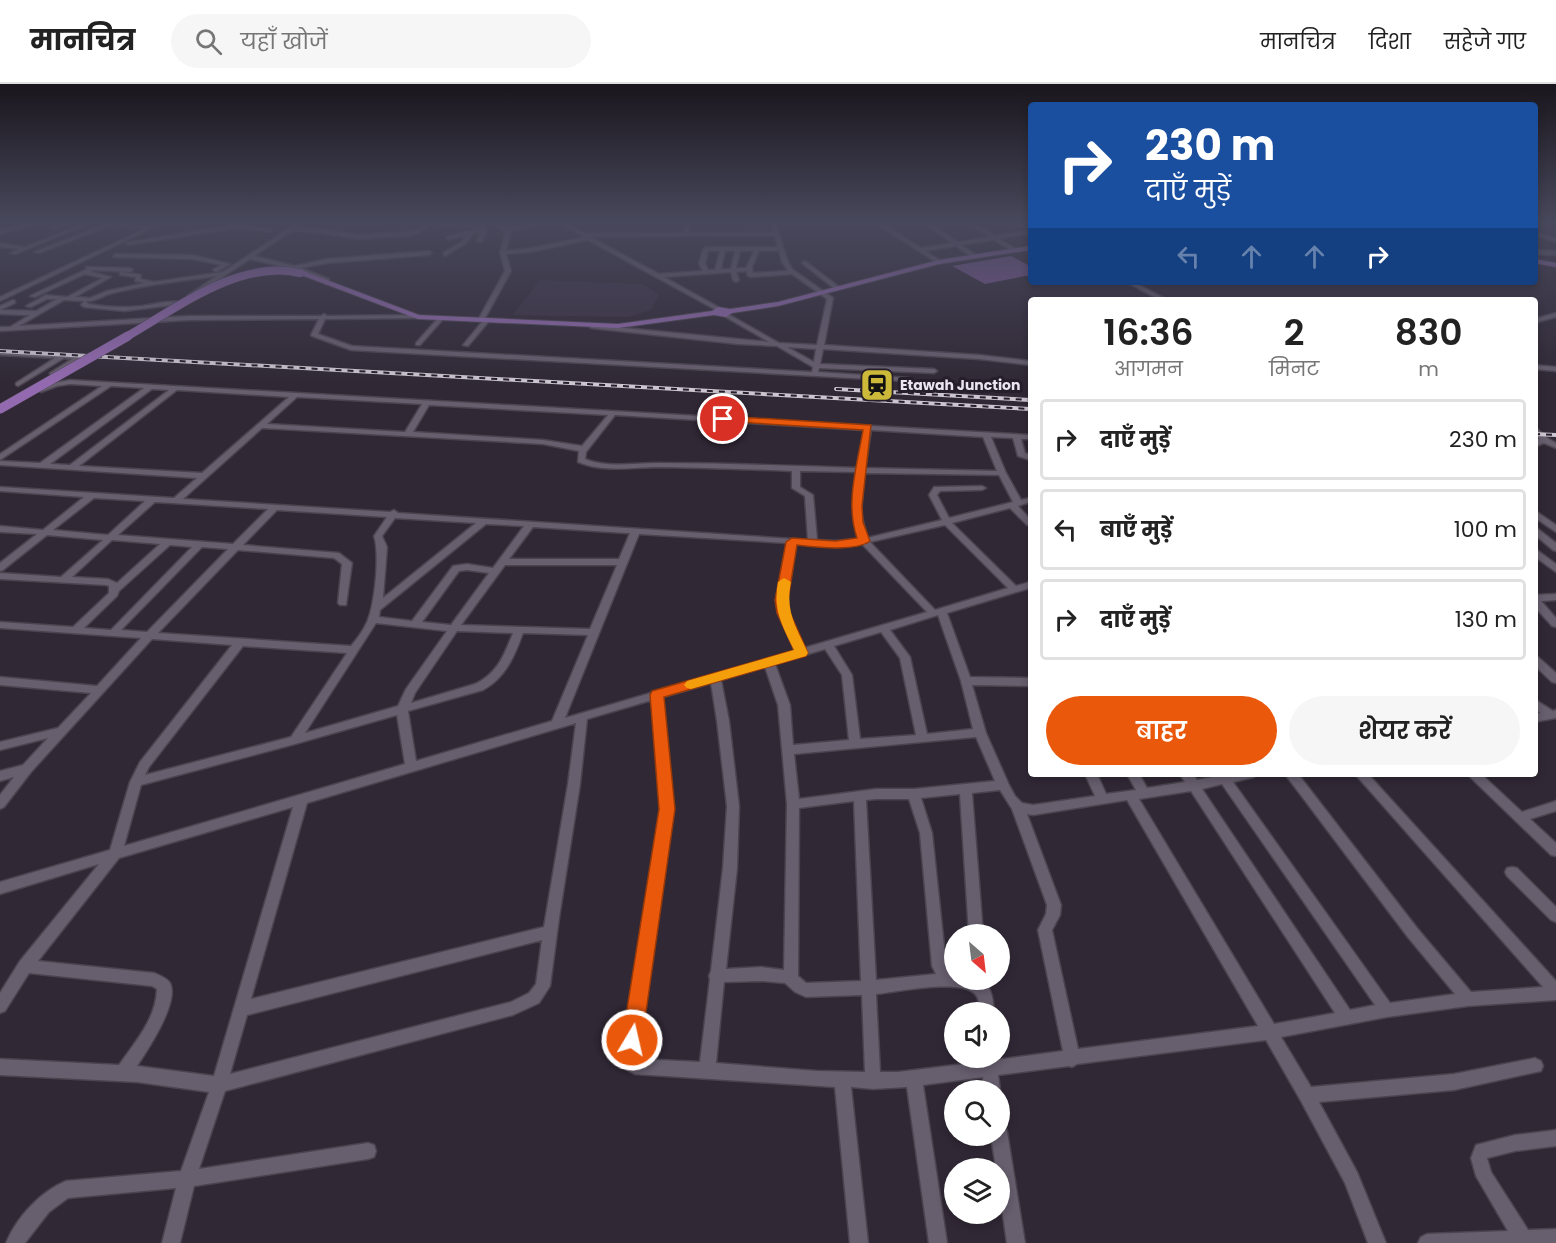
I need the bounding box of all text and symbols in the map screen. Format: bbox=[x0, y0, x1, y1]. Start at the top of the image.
search box bbox=[171, 14, 591, 68]
text: मानचित्र bbox=[30, 21, 135, 60]
icon: search bbox=[192, 25, 225, 58]
text: यहाँ खोजें bbox=[240, 26, 327, 57]
text: मानचित्र bbox=[1260, 27, 1336, 56]
text: दिशा bbox=[1369, 27, 1411, 56]
text: सहेजे गए bbox=[1444, 27, 1526, 56]
text: 230 m bbox=[1145, 116, 1275, 175]
icon: right bbox=[1046, 126, 1124, 204]
text: दाएँ मुड़ें bbox=[1145, 172, 1231, 209]
icon: left bbox=[1172, 240, 1205, 273]
icon: ahead bbox=[1235, 240, 1268, 273]
icon: ahead bbox=[1298, 240, 1331, 273]
icon: right bbox=[1361, 240, 1394, 273]
text: 16:36 bbox=[1103, 307, 1194, 358]
text: 2 bbox=[1284, 307, 1304, 358]
text: 830 bbox=[1395, 307, 1463, 358]
text: आगमन bbox=[1114, 355, 1183, 383]
text: मिनट bbox=[1269, 355, 1319, 383]
text: m bbox=[1418, 355, 1439, 383]
station icon: Etawah Junction bbox=[859, 367, 895, 403]
place label: Etawah Junction bbox=[900, 375, 1020, 395]
pin bbox=[697, 393, 748, 444]
icon: arrive bbox=[706, 402, 739, 435]
icon: right bbox=[1049, 423, 1082, 456]
text: दाएँ मुड़ें bbox=[1100, 424, 1171, 455]
text: 230 m bbox=[1449, 424, 1517, 455]
icon: left bbox=[1049, 513, 1082, 546]
text: बाएँ मुड़ें bbox=[1100, 514, 1172, 545]
text: 100 m bbox=[1454, 514, 1517, 545]
icon: right bbox=[1049, 603, 1082, 636]
text: दाएँ मुड़ें bbox=[1100, 604, 1171, 635]
text: 130 m bbox=[1455, 604, 1517, 635]
button: बाहर bbox=[1046, 696, 1277, 765]
button: शेयर करें bbox=[1289, 696, 1520, 765]
north arrow bbox=[944, 924, 1010, 990]
map controls bbox=[944, 924, 1010, 1224]
button: sound bbox=[944, 1002, 1010, 1068]
position arrow bbox=[600, 1008, 664, 1072]
button: search bbox=[944, 1080, 1010, 1146]
button: layers bbox=[944, 1158, 1010, 1224]

